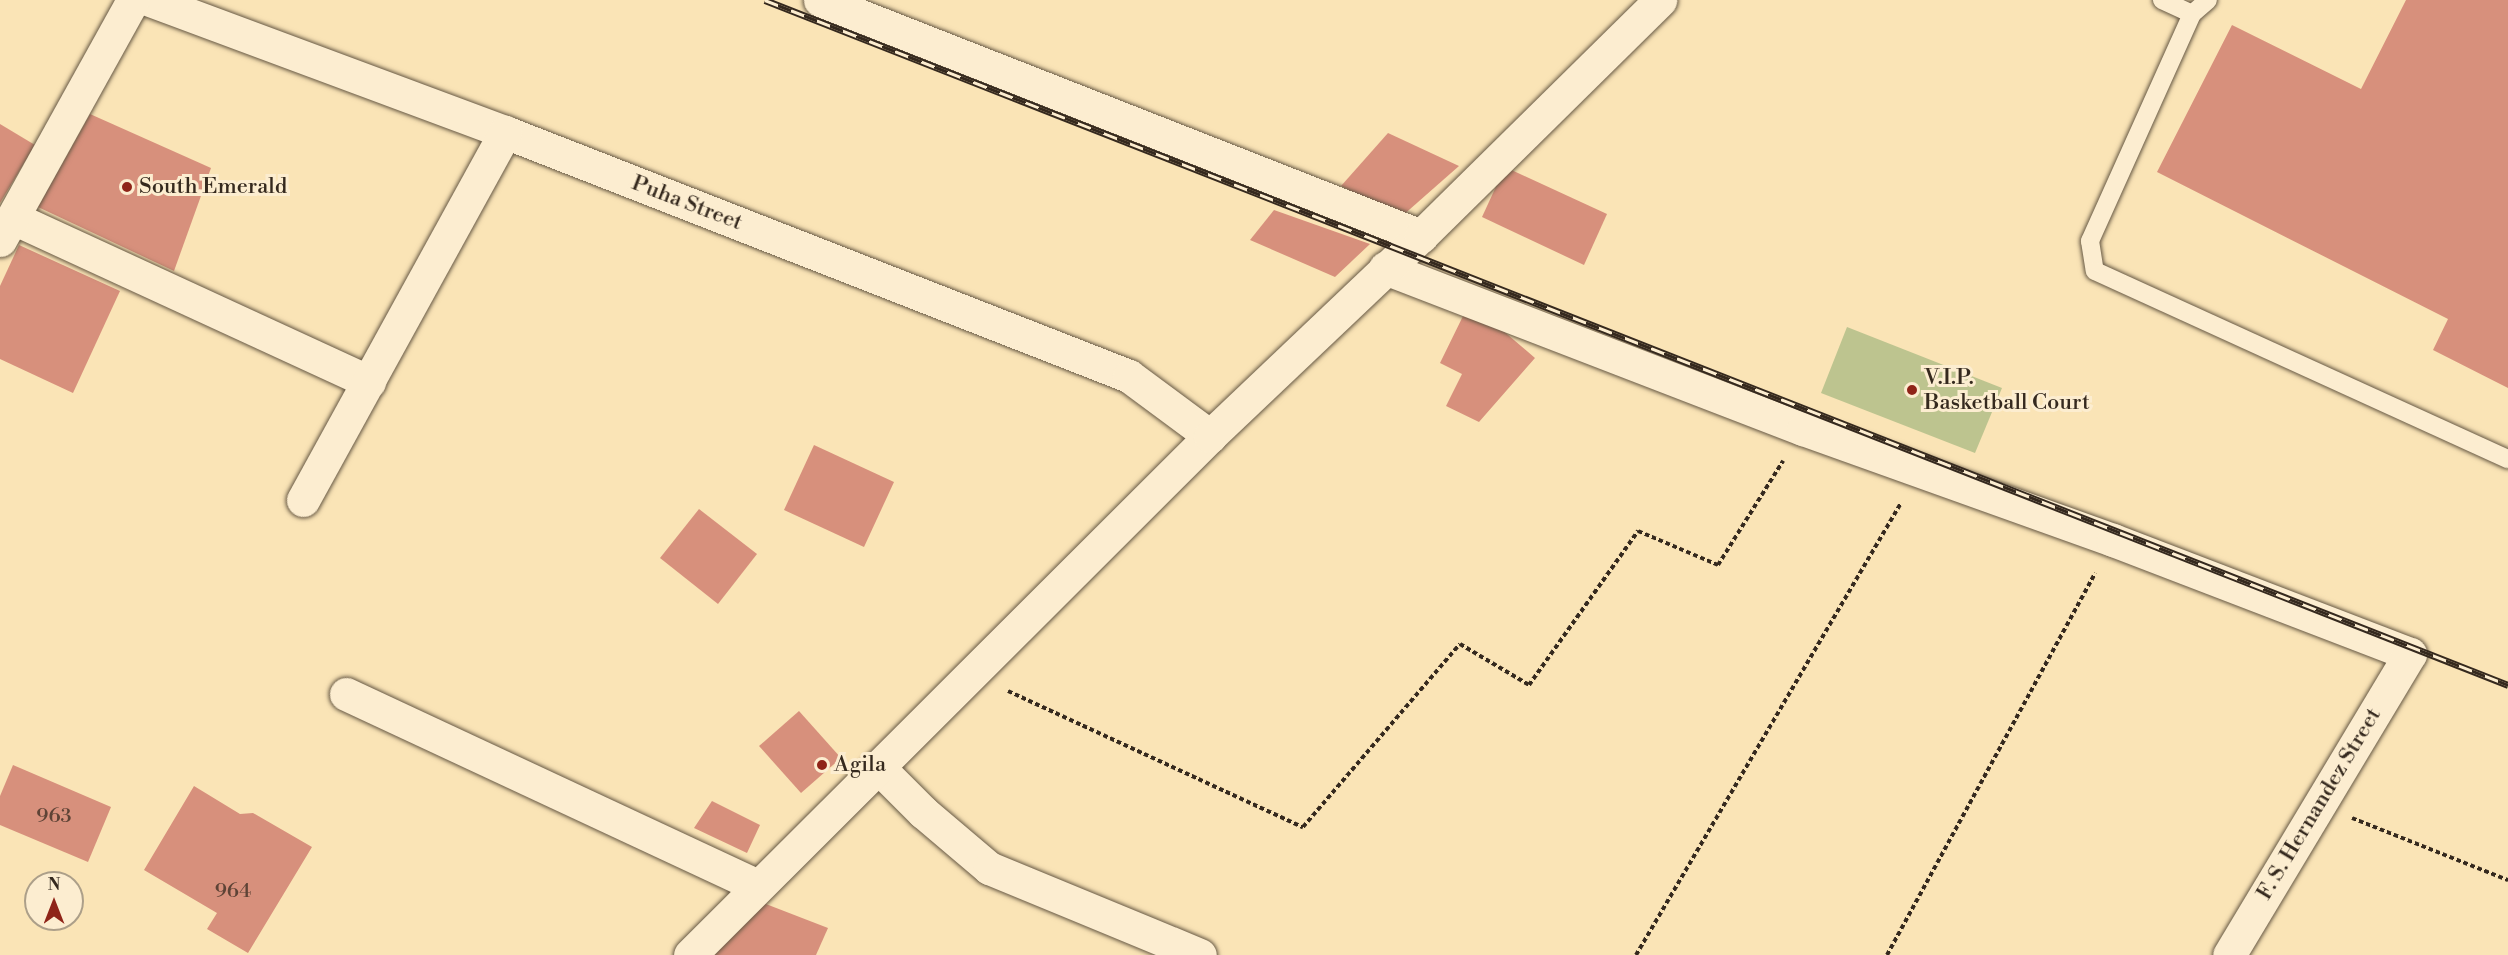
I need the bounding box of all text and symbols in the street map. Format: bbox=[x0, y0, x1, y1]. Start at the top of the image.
street label: Puha Street bbox=[628, 170, 746, 236]
place label: South Emerald bbox=[139, 174, 287, 200]
marker: South Emerald bbox=[120, 180, 134, 194]
place label: V.I.P. Basketball Court bbox=[1924, 364, 2090, 416]
marker: V.I.P. Basketball Court bbox=[1905, 383, 1919, 397]
street label: F. S. Hernandez Street bbox=[2251, 703, 2387, 905]
place label: Agila bbox=[834, 752, 886, 778]
marker: Agila bbox=[815, 758, 829, 772]
house number: 963 bbox=[36, 804, 72, 828]
north arrow bbox=[24, 871, 84, 931]
text: N bbox=[48, 875, 60, 895]
house number: 964 bbox=[215, 879, 251, 903]

